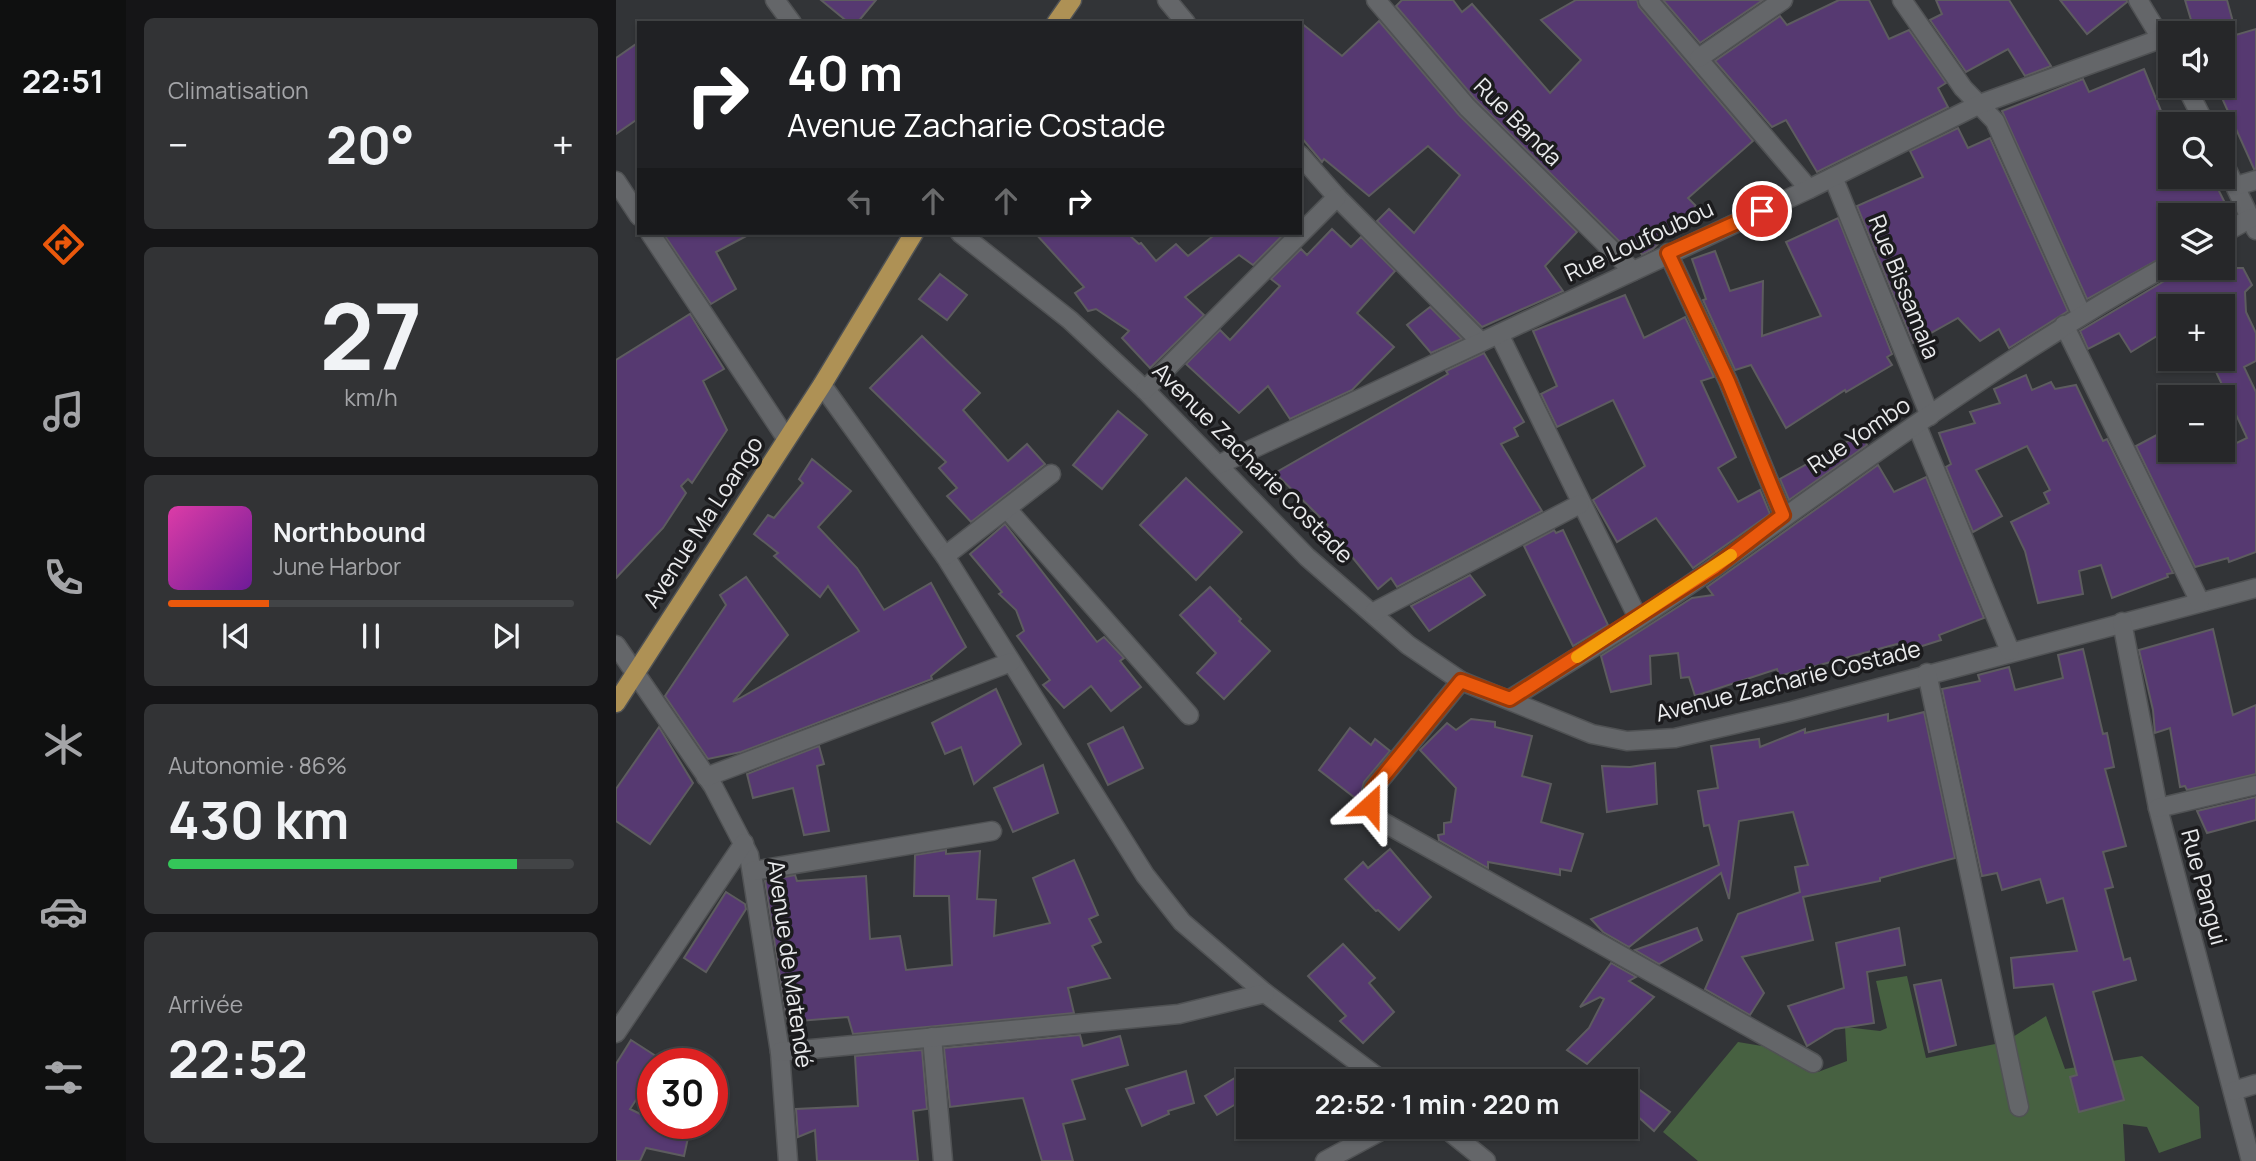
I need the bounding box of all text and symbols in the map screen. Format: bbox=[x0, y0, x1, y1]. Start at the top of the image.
map controls bbox=[2158, 21, 2235, 462]
button: sound bbox=[2158, 21, 2235, 98]
text: 40 m bbox=[787, 39, 903, 106]
icon: right bbox=[672, 49, 763, 140]
text: 22:51 bbox=[22, 59, 104, 103]
street label: Rue Banda bbox=[1467, 70, 1570, 173]
text: Climatisation bbox=[168, 74, 309, 106]
text: Avenue Zacharie Costade bbox=[787, 103, 1166, 147]
text: 20° bbox=[326, 109, 415, 180]
button: search bbox=[2158, 112, 2235, 189]
text: − bbox=[168, 118, 189, 170]
text: + bbox=[552, 118, 574, 170]
pin bbox=[1732, 181, 1792, 241]
icon: left bbox=[841, 182, 879, 220]
icon: ahead bbox=[914, 182, 952, 220]
icon: ahead bbox=[987, 182, 1025, 220]
icon: right bbox=[1060, 182, 1098, 220]
street label: Rue Loufoubou bbox=[1559, 192, 1718, 289]
icon: arrive bbox=[1743, 192, 1781, 230]
button: layers bbox=[2158, 203, 2235, 280]
street label: Rue Bissamala bbox=[1861, 210, 1948, 364]
icon: directions bbox=[39, 220, 88, 269]
text: 27 bbox=[320, 273, 422, 397]
button: + bbox=[2158, 294, 2235, 371]
street label: Avenue Zacharie Costade bbox=[1146, 355, 1361, 570]
text: km/h bbox=[344, 381, 398, 413]
button: − bbox=[2158, 385, 2235, 462]
icon: music bbox=[39, 387, 88, 436]
street label: Rue Yombo bbox=[1801, 388, 1916, 480]
street label: Avenue Ma Loango bbox=[635, 429, 770, 614]
text: Northbound bbox=[273, 514, 426, 550]
text: June Harbor bbox=[273, 550, 401, 582]
icon: phone bbox=[39, 553, 88, 602]
icon: previous bbox=[217, 617, 255, 655]
icon: pause bbox=[352, 617, 390, 655]
icon: next bbox=[487, 617, 525, 655]
street label: Avenue Zacharie Costade bbox=[1652, 632, 1924, 728]
icon: climate bbox=[39, 720, 88, 769]
text: Autonomie · 86% bbox=[168, 749, 347, 781]
position arrow bbox=[1333, 768, 1407, 842]
text: 430 km bbox=[168, 784, 349, 855]
street label: Rue Pangui bbox=[2174, 825, 2236, 948]
street label: Avenue de Matendé bbox=[761, 858, 821, 1070]
icon: car bbox=[39, 887, 88, 936]
text: Arrivée bbox=[168, 988, 243, 1020]
text: 22:52 bbox=[168, 1023, 308, 1094]
speed limit sign: 30 bbox=[637, 1048, 728, 1139]
icon: filters bbox=[39, 1053, 88, 1102]
text: 22:52 · 1 min · 220 m bbox=[1315, 1086, 1559, 1122]

